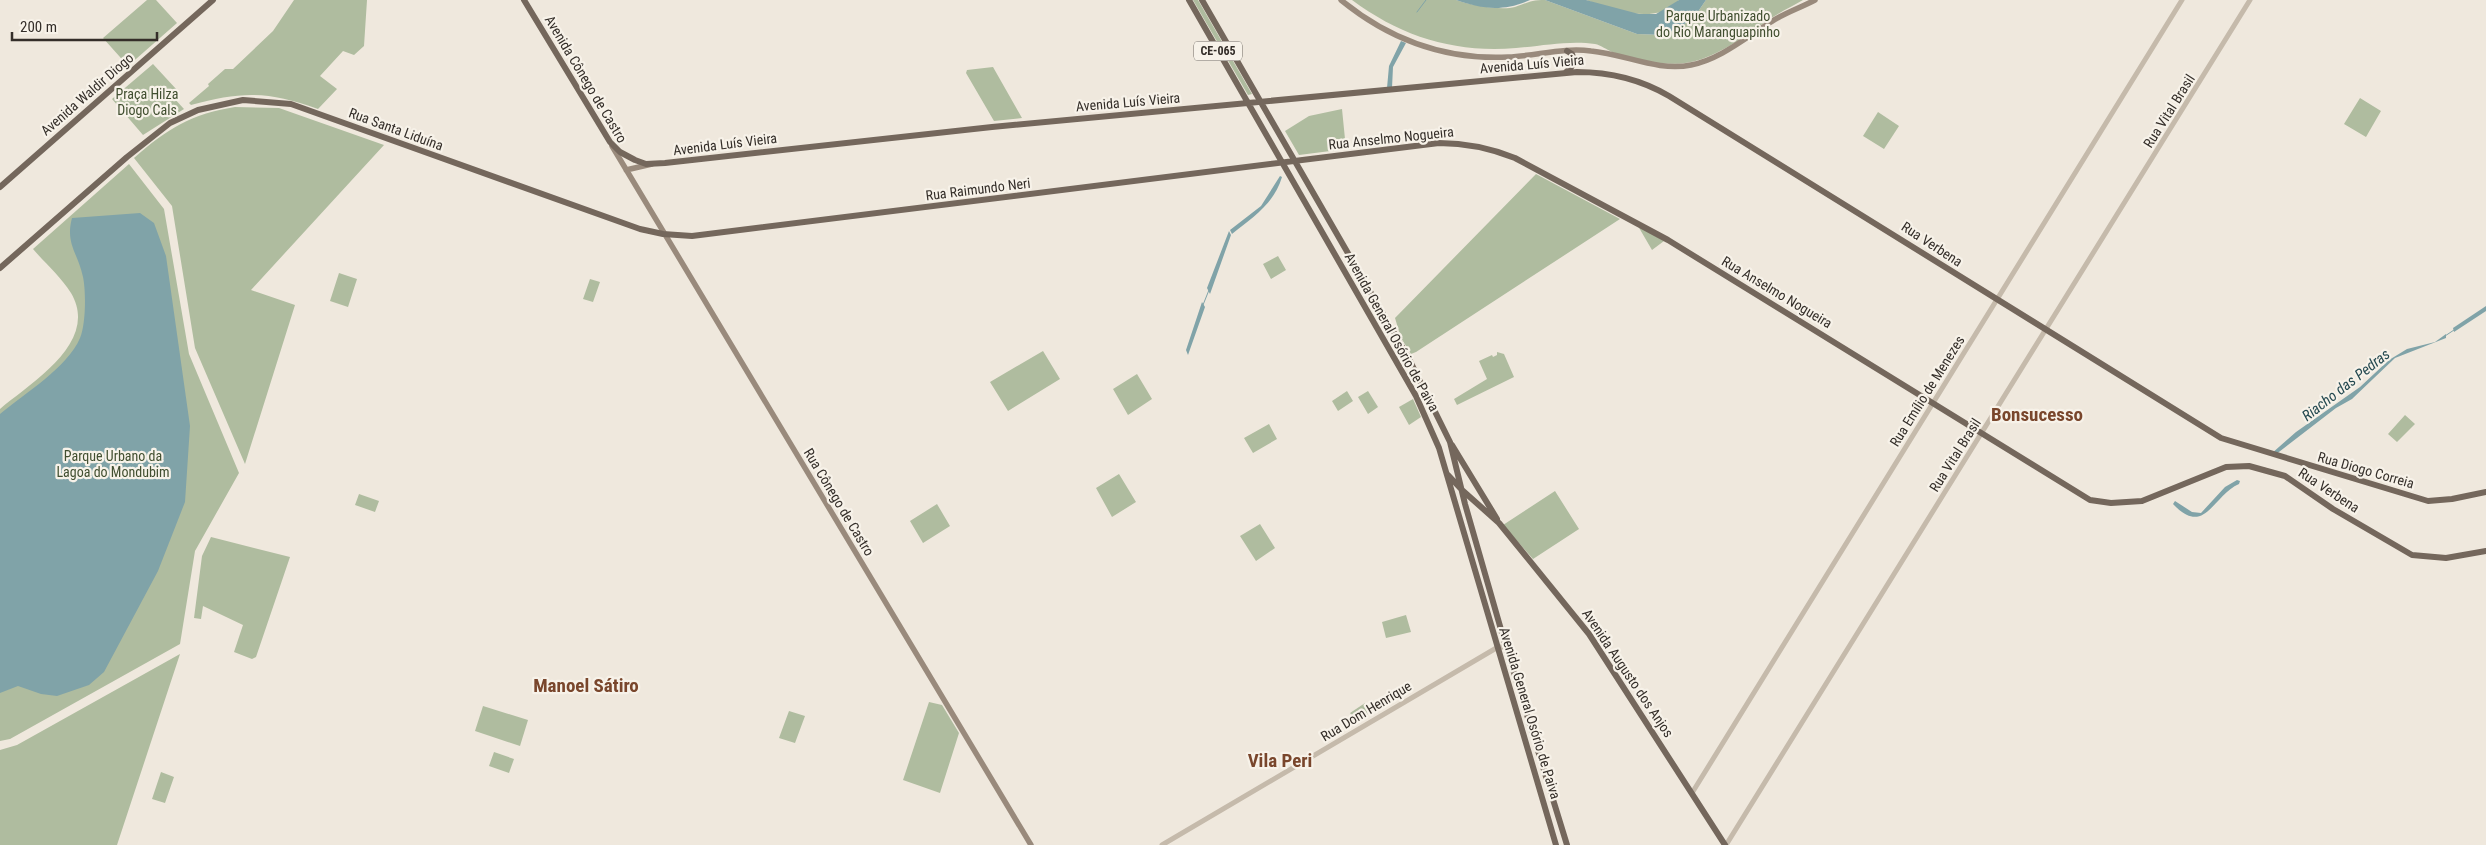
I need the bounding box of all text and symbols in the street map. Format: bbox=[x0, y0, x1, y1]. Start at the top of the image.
park label: Parque Urbanizado do Rio Maranguapinho bbox=[1656, 8, 1780, 40]
scale bar bbox=[12, 10, 158, 42]
street label: Avenida Cônego de Castro bbox=[542, 12, 630, 146]
text: 200 m bbox=[20, 18, 57, 36]
road number: CE-065 bbox=[1194, 41, 1242, 60]
street label: Avenida Waldir Diogo bbox=[38, 50, 136, 138]
street label: Avenida Luís Vieira bbox=[1479, 51, 1585, 77]
street label: Rua Vital Brasil bbox=[2140, 71, 2198, 151]
park label: Praça Hilza Diogo Cals bbox=[116, 86, 178, 118]
street label: Avenida Luís Vieira bbox=[1075, 89, 1181, 115]
street label: Rua Santa Liduína bbox=[347, 105, 445, 153]
street label: Rua Anselmo Nogueira bbox=[1328, 123, 1454, 153]
street label: Avenida Luís Vieira bbox=[672, 130, 778, 158]
street label: Rua Raimundo Neri bbox=[925, 175, 1031, 203]
street label: Rua Verbena bbox=[1899, 218, 1965, 270]
street label: Avenida General Osório de Paiva bbox=[1342, 250, 1442, 414]
street label: Rua Anselmo Nogueira bbox=[1719, 253, 1835, 331]
street label: Rua Emílio de Menezes bbox=[1886, 333, 1968, 449]
water label: Riacho das Pedras bbox=[2298, 345, 2394, 425]
district label: Bonsucesso bbox=[1991, 403, 2083, 426]
street label: Rua Vital Brasil bbox=[1926, 415, 1984, 495]
street label: Rua Cônego de Castro bbox=[801, 445, 877, 559]
park label: Parque Urbano da Lagoa do Mondubim bbox=[56, 448, 170, 480]
street label: Rua Diogo Correia bbox=[2316, 449, 2416, 491]
street label: Rua Verbena bbox=[2296, 464, 2362, 516]
street label: Avenida Augusto dos Anjos bbox=[1579, 606, 1677, 740]
street label: Avenida General Osório de Paiva bbox=[1496, 625, 1564, 801]
district label: Manoel Sátiro bbox=[533, 674, 639, 697]
street label: Rua Dom Henrique bbox=[1318, 677, 1415, 744]
district label: Vila Peri bbox=[1248, 749, 1312, 772]

